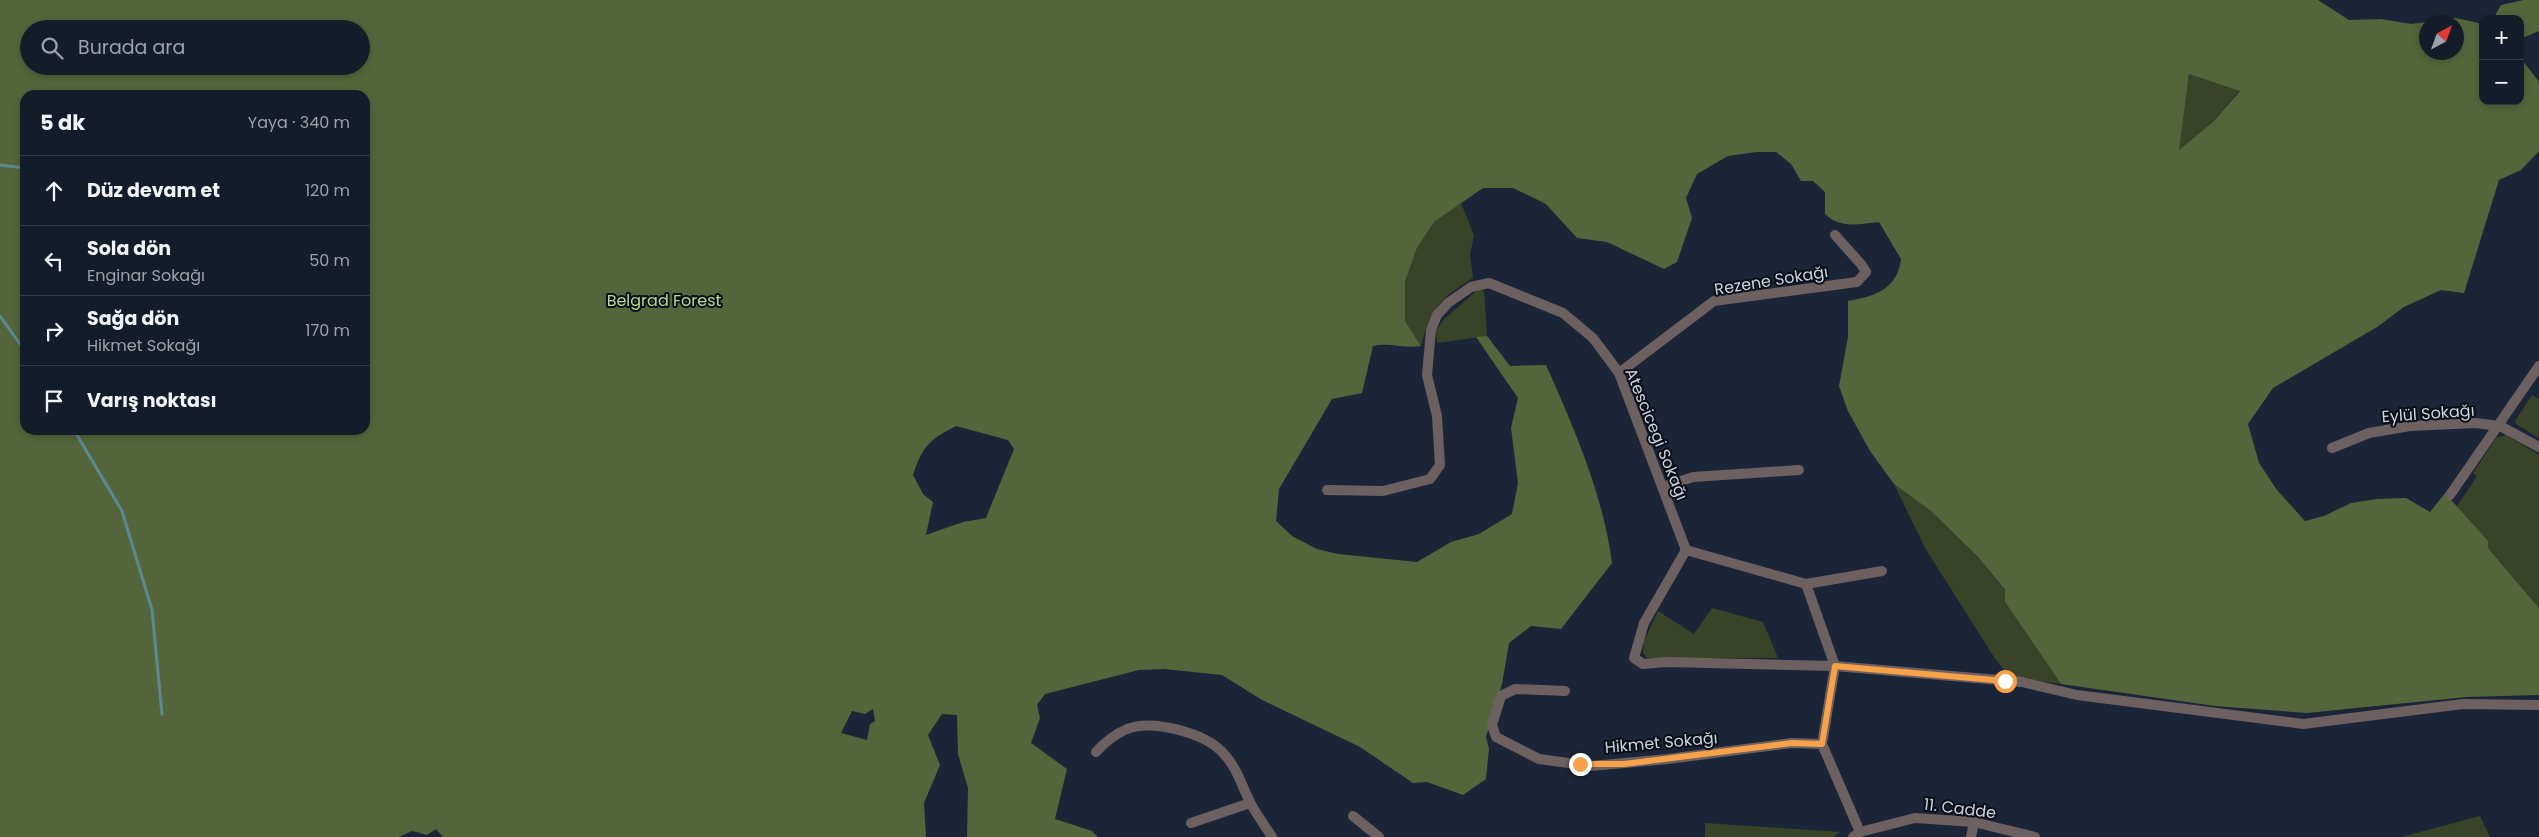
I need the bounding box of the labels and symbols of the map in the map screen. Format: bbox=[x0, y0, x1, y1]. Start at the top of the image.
north arrow bbox=[2419, 15, 2464, 60]
street label: Rezene Sokağı bbox=[1713, 260, 1830, 301]
park label: Belgrad Forest bbox=[607, 289, 722, 312]
street label: Atescicegi Sokağı bbox=[1620, 365, 1694, 504]
street label: Eylül Sokağı bbox=[2381, 399, 2475, 428]
route start bbox=[1994, 670, 2017, 693]
street label: Hikmet Sokağı bbox=[1604, 726, 1718, 759]
route end bbox=[1569, 753, 1592, 776]
street label: 11. Cadde bbox=[1923, 793, 1997, 824]

